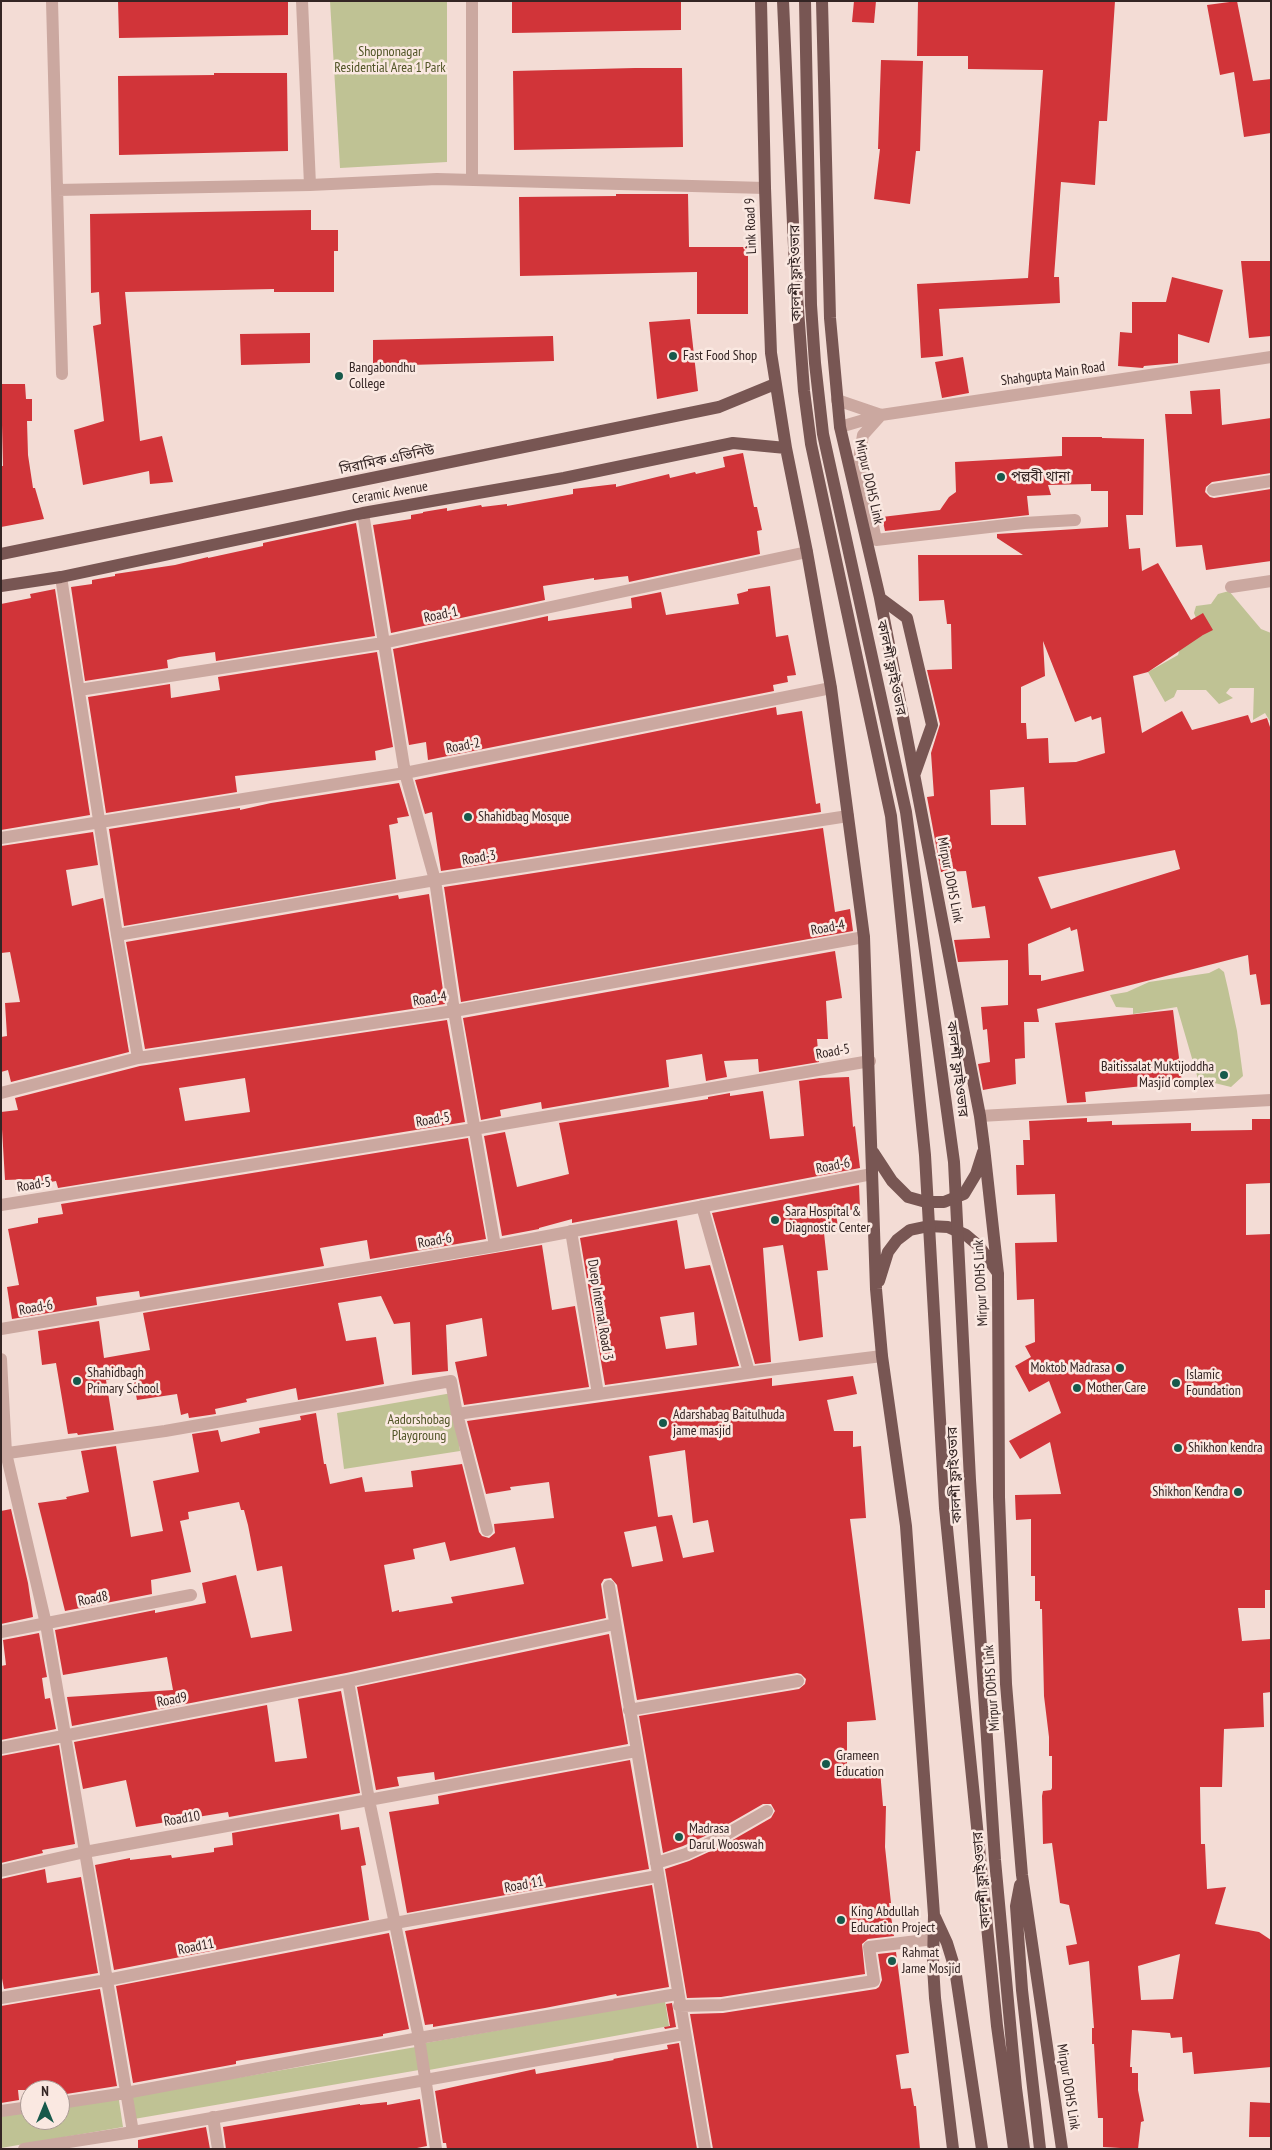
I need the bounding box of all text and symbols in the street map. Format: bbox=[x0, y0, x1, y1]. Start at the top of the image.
park label: Shopnonagar Residential Area 1 Park bbox=[334, 44, 446, 76]
street label: Link Road 9 bbox=[742, 197, 760, 255]
street label: কালশী ফ্লাইওভার bbox=[787, 225, 805, 321]
place label: Fast Food Shop bbox=[683, 348, 757, 364]
marker: Fast Food Shop bbox=[667, 350, 679, 362]
street label: Shahgupta Main Road bbox=[1000, 358, 1106, 390]
place label: Bangabondhu College bbox=[349, 360, 416, 392]
marker: Bangabondhu College bbox=[333, 370, 345, 382]
street label: Mirpur DOHS Link bbox=[851, 438, 887, 526]
street label: সিরামিক এভিনিউ bbox=[338, 442, 436, 478]
place label: পল্লবী থানা bbox=[1011, 469, 1070, 485]
marker: পল্লবী থানা bbox=[995, 471, 1007, 483]
street label: Ceramic Avenue bbox=[351, 478, 429, 508]
street label: Road-1 bbox=[422, 603, 460, 627]
street label: কালশী ফ্লাইওভার bbox=[873, 619, 909, 717]
street label: Road-2 bbox=[445, 734, 481, 758]
place label: Shahidbag Mosque bbox=[478, 809, 569, 825]
marker: Shahidbag Mosque bbox=[462, 811, 474, 823]
street label: Mirpur DOHS Link bbox=[933, 836, 967, 924]
street label: Road-3 bbox=[461, 847, 497, 869]
street label: Road-4 bbox=[810, 917, 846, 939]
street label: Road-4 bbox=[412, 988, 448, 1010]
street label: কালশী ফ্লাইওভার bbox=[943, 1020, 971, 1118]
street label: Road-5 bbox=[815, 1041, 851, 1063]
place label: Baitissalat Muktijoddha Masjid complex bbox=[1101, 1059, 1214, 1092]
marker: Baitissalat Muktijoddha Masjid complex bbox=[1218, 1069, 1230, 1081]
street label: Road-5 bbox=[415, 1109, 451, 1131]
street label: Road-6 bbox=[815, 1154, 851, 1178]
street label: Road-5 bbox=[16, 1174, 52, 1196]
place label: Sara Hospital & Diagnostic Center bbox=[785, 1204, 870, 1236]
marker: Sara Hospital & Diagnostic Center bbox=[769, 1214, 781, 1226]
street label: Road-6 bbox=[417, 1230, 453, 1252]
street label: Mirpur DOHS Link bbox=[970, 1239, 992, 1327]
street label: Duep Internal Road 3 bbox=[584, 1258, 616, 1362]
street label: Road-6 bbox=[18, 1297, 54, 1319]
place label: Moktob Madrasa bbox=[1030, 1360, 1110, 1376]
marker: Moktob Madrasa bbox=[1114, 1362, 1126, 1374]
place label: Shahidbagh Primary School bbox=[87, 1365, 159, 1398]
place label: Islamic Foundation bbox=[1186, 1367, 1241, 1400]
marker: Shahidbagh Primary School bbox=[71, 1375, 83, 1387]
marker: Islamic Foundation bbox=[1170, 1377, 1182, 1389]
place label: Mother Care bbox=[1087, 1380, 1146, 1396]
marker: Mother Care bbox=[1071, 1382, 1083, 1394]
place label: Adarshabag Baitulhuda jame masjid bbox=[673, 1407, 785, 1440]
park label: Aadorshobag Playgroung bbox=[388, 1412, 450, 1444]
marker: Adarshabag Baitulhuda jame masjid bbox=[657, 1417, 669, 1429]
street label: কালশী ফ্লাইওভার bbox=[944, 1426, 966, 1524]
place label: Shikhon kendra bbox=[1188, 1440, 1263, 1456]
marker: Shikhon kendra bbox=[1172, 1442, 1184, 1454]
place label: Shikhon Kendra bbox=[1152, 1484, 1228, 1500]
marker: Shikhon Kendra bbox=[1232, 1486, 1244, 1498]
street label: Road8 bbox=[77, 1588, 109, 1610]
street label: Mirpur DOHS Link bbox=[981, 1644, 1003, 1732]
street label: Road9 bbox=[156, 1689, 188, 1711]
place label: Grameen Education bbox=[836, 1748, 884, 1780]
marker: Grameen Education bbox=[820, 1758, 832, 1770]
street label: Road10 bbox=[163, 1808, 201, 1830]
place label: Madrasa Darul Wooswah bbox=[689, 1821, 764, 1854]
marker: Madrasa Darul Wooswah bbox=[673, 1831, 685, 1843]
street label: কালশী ফ্লাইওভার bbox=[969, 1831, 995, 1929]
street label: Road 11 bbox=[503, 1873, 545, 1897]
place label: King Abdullah Education Project bbox=[851, 1904, 935, 1936]
marker: King Abdullah Education Project bbox=[835, 1914, 847, 1926]
street label: Road11 bbox=[176, 1935, 216, 1959]
place label: Rahmat Jame Mosjid bbox=[902, 1945, 961, 1978]
marker: Rahmat Jame Mosjid bbox=[886, 1955, 898, 1967]
street label: Mirpur DOHS Link bbox=[1053, 2043, 1083, 2131]
north arrow bbox=[20, 2080, 70, 2130]
text: N bbox=[41, 2082, 49, 2100]

